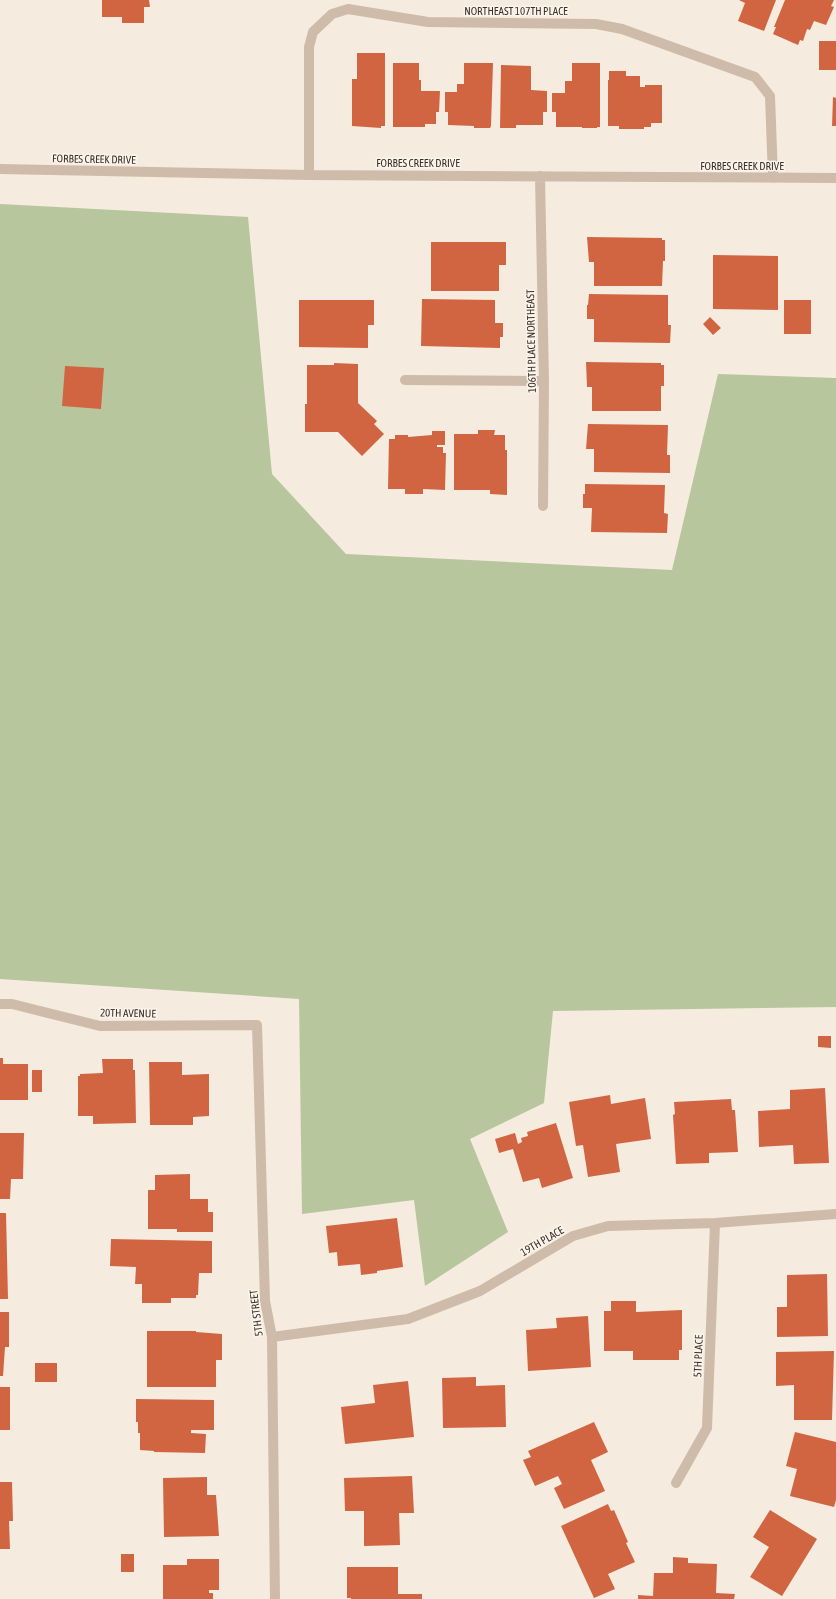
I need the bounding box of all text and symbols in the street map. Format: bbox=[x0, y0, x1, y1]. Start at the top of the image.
street label: NORTHEAST 107TH PLACE bbox=[464, 5, 568, 17]
street label: FORBES CREEK DRIVE bbox=[52, 152, 136, 166]
street label: FORBES CREEK DRIVE bbox=[376, 157, 460, 169]
street label: FORBES CREEK DRIVE bbox=[700, 160, 784, 172]
street label: 106TH PLACE NORTHEAST bbox=[524, 289, 538, 393]
street label: 20TH AVENUE bbox=[100, 1007, 156, 1019]
street label: 19TH PLACE bbox=[518, 1224, 566, 1258]
street label: 5TH STREET bbox=[247, 1289, 265, 1337]
street label: 5TH PLACE bbox=[691, 1334, 705, 1377]

